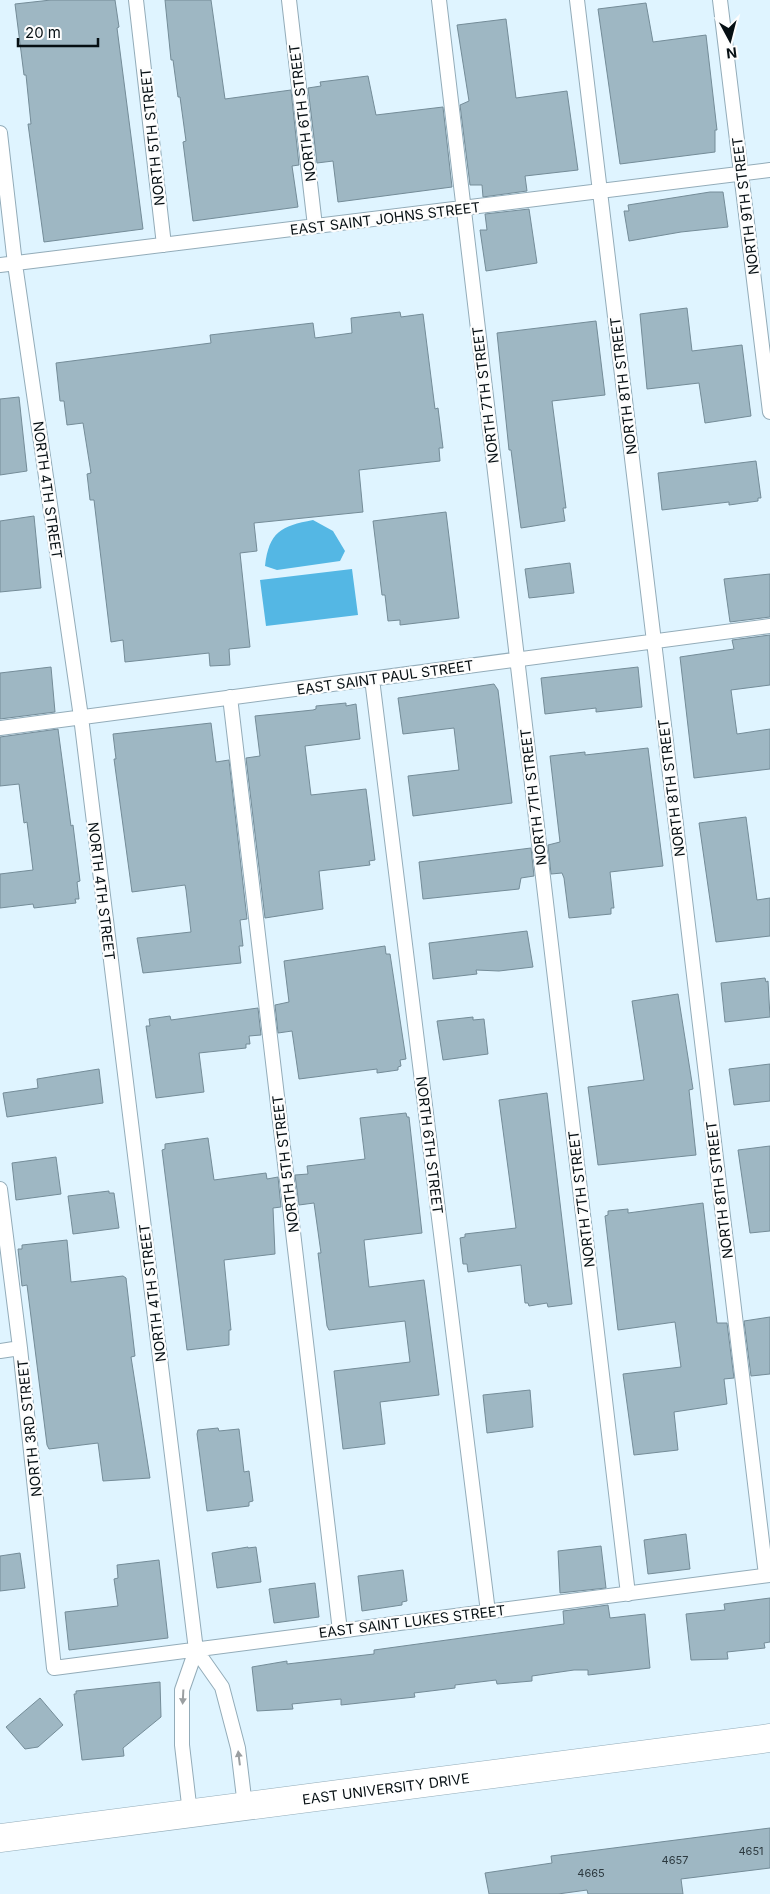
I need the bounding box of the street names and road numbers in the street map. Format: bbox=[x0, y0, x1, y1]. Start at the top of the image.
street label: NORTH 6TH STREET bbox=[285, 43, 319, 183]
street label: NORTH 5TH STREET bbox=[136, 67, 168, 207]
street label: NORTH 9TH STREET bbox=[728, 136, 762, 276]
street label: EAST SAINT JOHNS STREET bbox=[289, 198, 481, 238]
street label: NORTH 8TH STREET bbox=[606, 316, 640, 456]
street label: NORTH 7TH STREET bbox=[468, 326, 502, 464]
street label: NORTH 4TH STREET bbox=[30, 420, 66, 560]
street label: EAST SAINT PAUL STREET bbox=[295, 656, 475, 698]
street label: NORTH 8TH STREET bbox=[654, 718, 688, 858]
street label: NORTH 7TH STREET bbox=[516, 728, 550, 866]
street label: NORTH 4TH STREET bbox=[85, 821, 119, 961]
street label: NORTH 6TH STREET bbox=[413, 1075, 447, 1215]
street label: NORTH 5TH STREET bbox=[268, 1094, 302, 1234]
street label: NORTH 8TH STREET bbox=[702, 1120, 736, 1260]
street label: NORTH 7TH STREET bbox=[564, 1130, 598, 1268]
street label: NORTH 4TH STREET bbox=[135, 1223, 169, 1363]
street label: NORTH 3RD STREET bbox=[13, 1358, 45, 1498]
street label: EAST SAINT LUKES STREET bbox=[318, 1601, 506, 1641]
street label: EAST UNIVERSITY DRIVE bbox=[301, 1769, 470, 1807]

